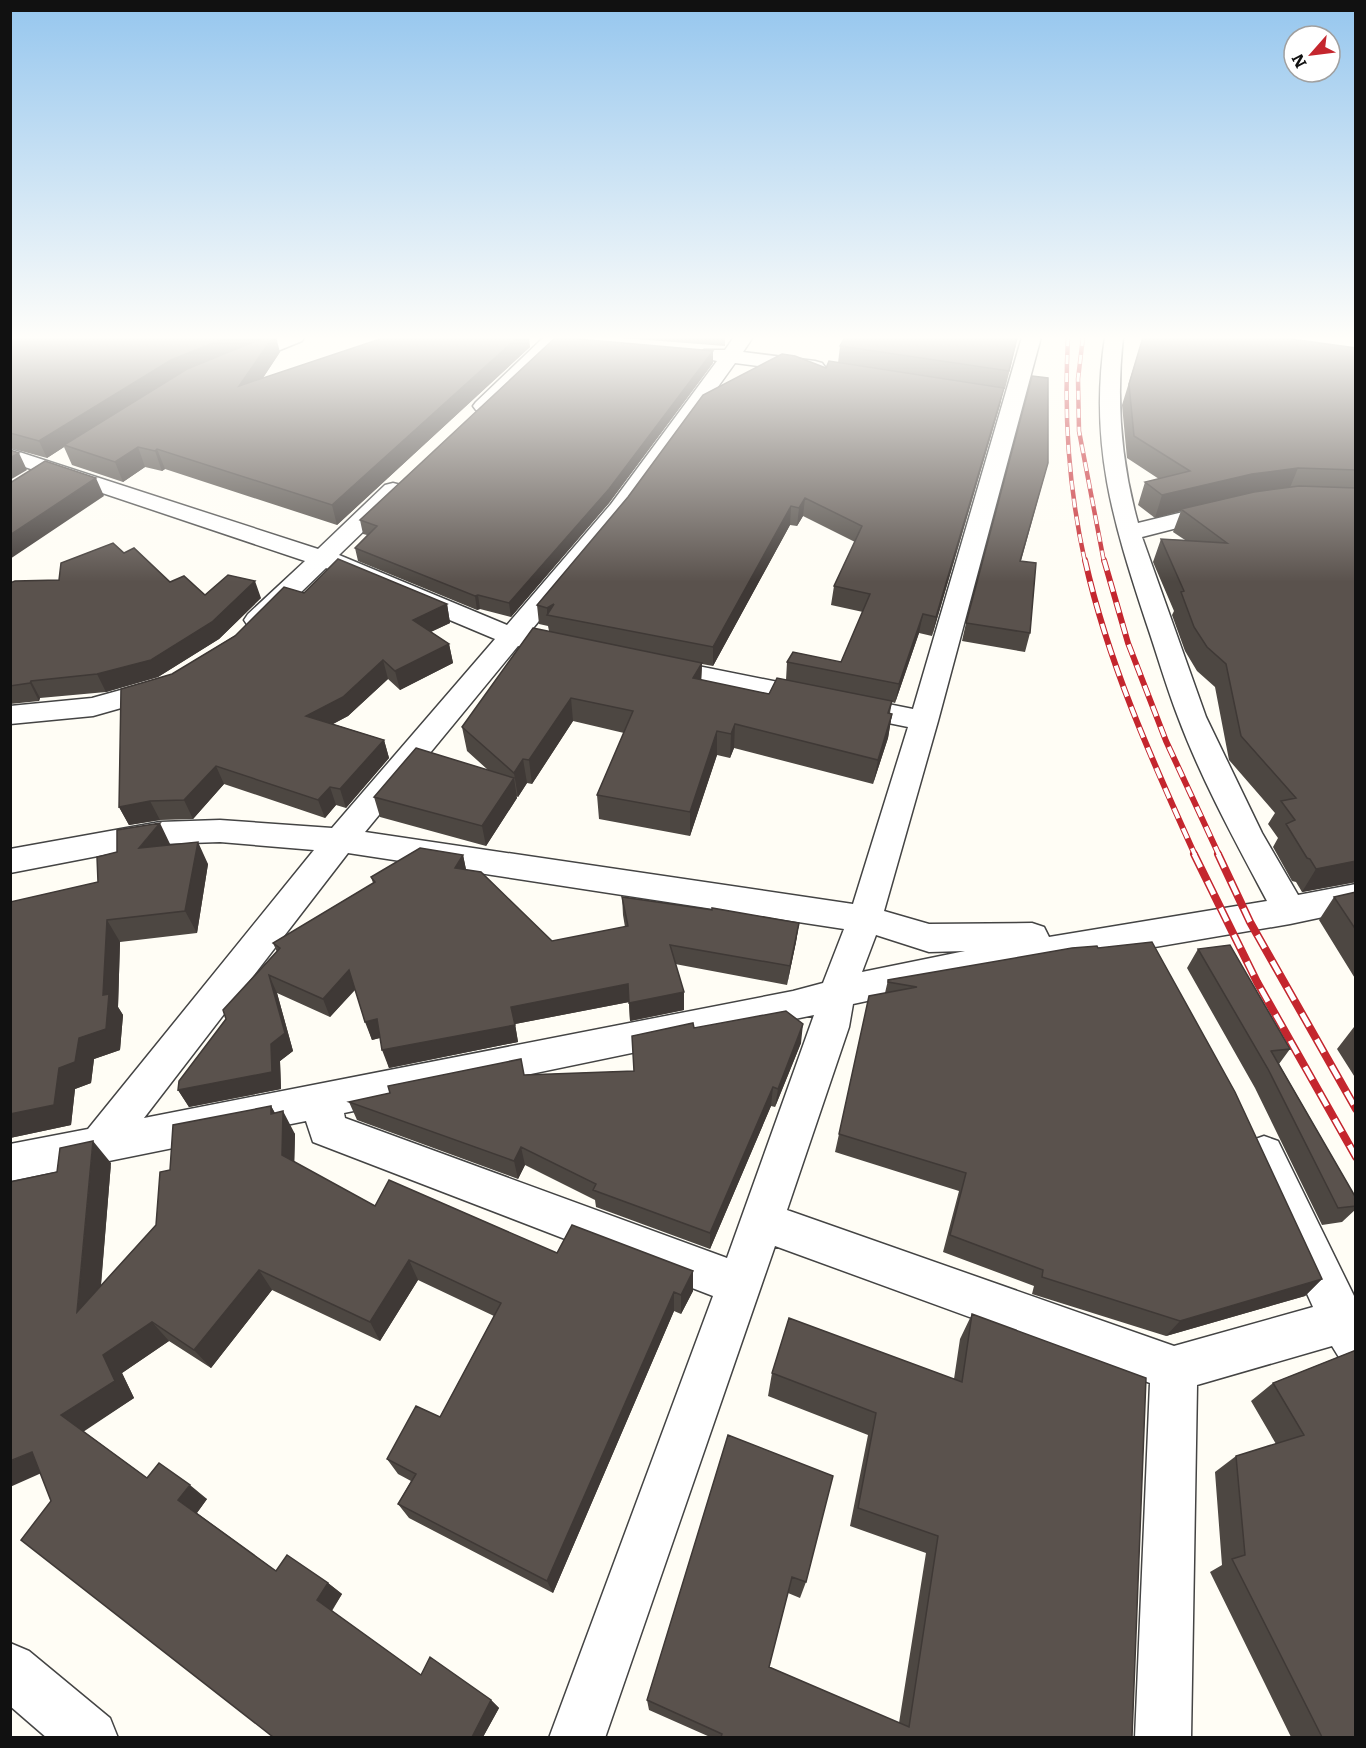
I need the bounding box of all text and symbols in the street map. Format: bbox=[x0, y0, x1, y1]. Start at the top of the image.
north arrow bbox=[1282, 24, 1342, 84]
text: N bbox=[1284, 50, 1312, 73]

